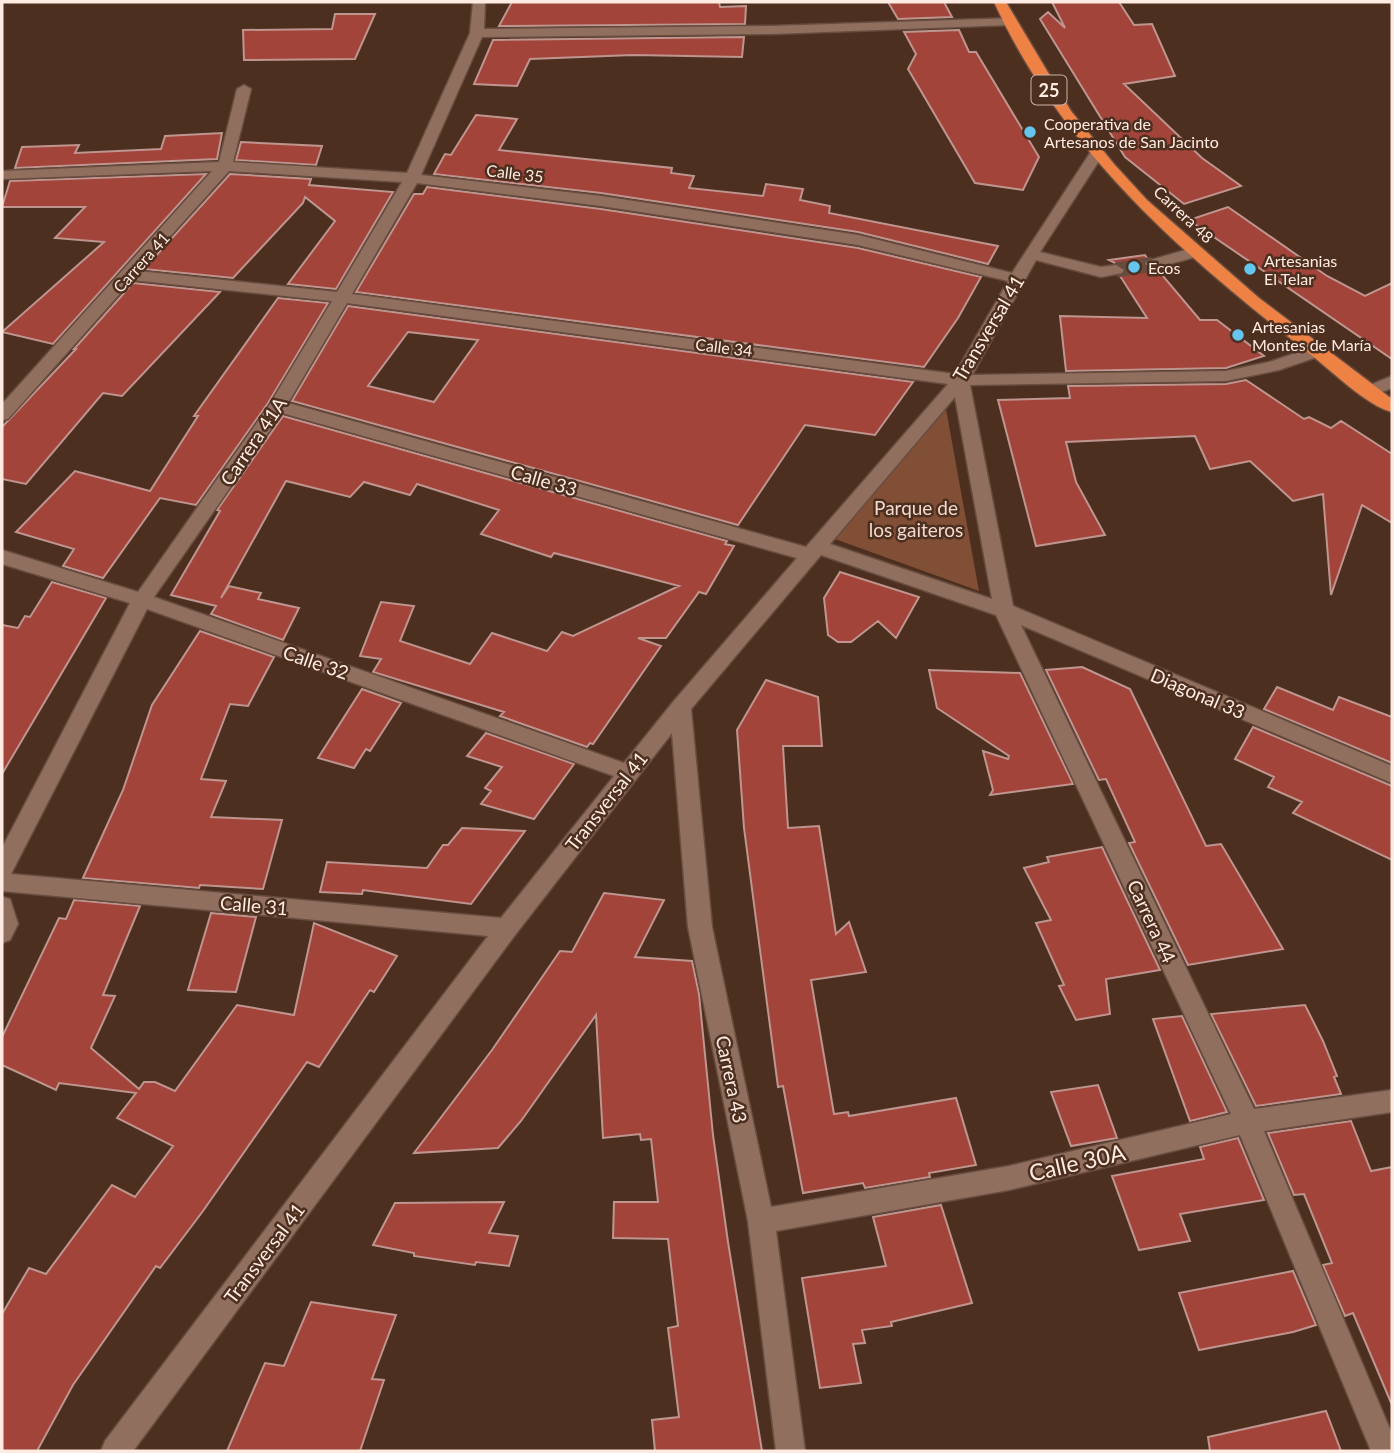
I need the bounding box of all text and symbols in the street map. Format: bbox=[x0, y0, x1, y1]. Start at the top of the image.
road number: 25 bbox=[1032, 76, 1066, 104]
place label: Cooperativa de Artesanos de San Jacinto bbox=[1044, 114, 1219, 151]
marker: Cooperativa de Artesanos de San Jacinto bbox=[1022, 124, 1038, 140]
street label: Calle 35 bbox=[485, 160, 545, 186]
street label: Carrera 48 bbox=[1150, 182, 1218, 246]
street label: Carrera 41 bbox=[109, 228, 173, 296]
place label: Artesanias El Telar bbox=[1264, 251, 1337, 288]
place label: Ecos bbox=[1148, 258, 1180, 277]
marker: Ecos bbox=[1126, 259, 1142, 275]
marker: Artesanias El Telar bbox=[1242, 261, 1258, 277]
street label: Transversal 41 bbox=[947, 271, 1029, 385]
place label: Artesanias Montes de María bbox=[1252, 317, 1371, 354]
marker: Artesanias Montes de María bbox=[1230, 327, 1246, 343]
street label: Calle 34 bbox=[694, 334, 754, 360]
street label: Carrera 41A bbox=[215, 392, 291, 490]
street label: Calle 33 bbox=[508, 460, 580, 500]
park label: Parque de los gaiteros bbox=[869, 496, 963, 541]
street label: Calle 32 bbox=[280, 640, 352, 684]
street label: Diagonal 33 bbox=[1147, 663, 1249, 723]
street label: Transversal 41 bbox=[560, 747, 652, 855]
street label: Carrera 44 bbox=[1123, 876, 1181, 966]
street label: Calle 31 bbox=[219, 891, 289, 919]
street label: Carrera 43 bbox=[712, 1033, 752, 1125]
street label: Calle 30A bbox=[1026, 1137, 1128, 1187]
street label: Transversal 41 bbox=[219, 1198, 309, 1308]

